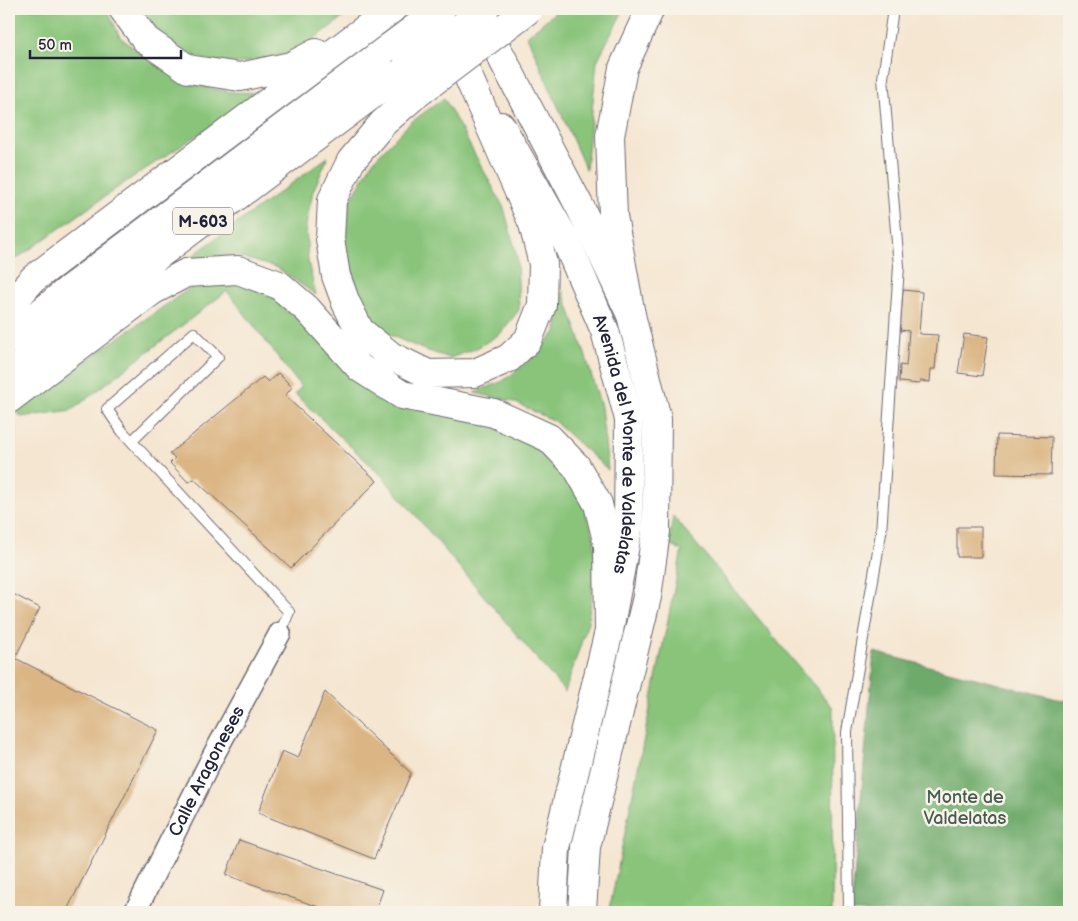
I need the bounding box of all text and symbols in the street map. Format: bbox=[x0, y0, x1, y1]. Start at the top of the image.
scale bar bbox=[30, 28, 181, 60]
text: 50 m bbox=[38, 36, 72, 55]
road number: M-603 bbox=[173, 208, 233, 235]
street label: Avenida del Monte de Valdelatas bbox=[588, 311, 640, 576]
street label: Calle Aragoneses bbox=[165, 702, 249, 840]
park label: Monte de Valdelatas bbox=[924, 787, 1007, 829]

